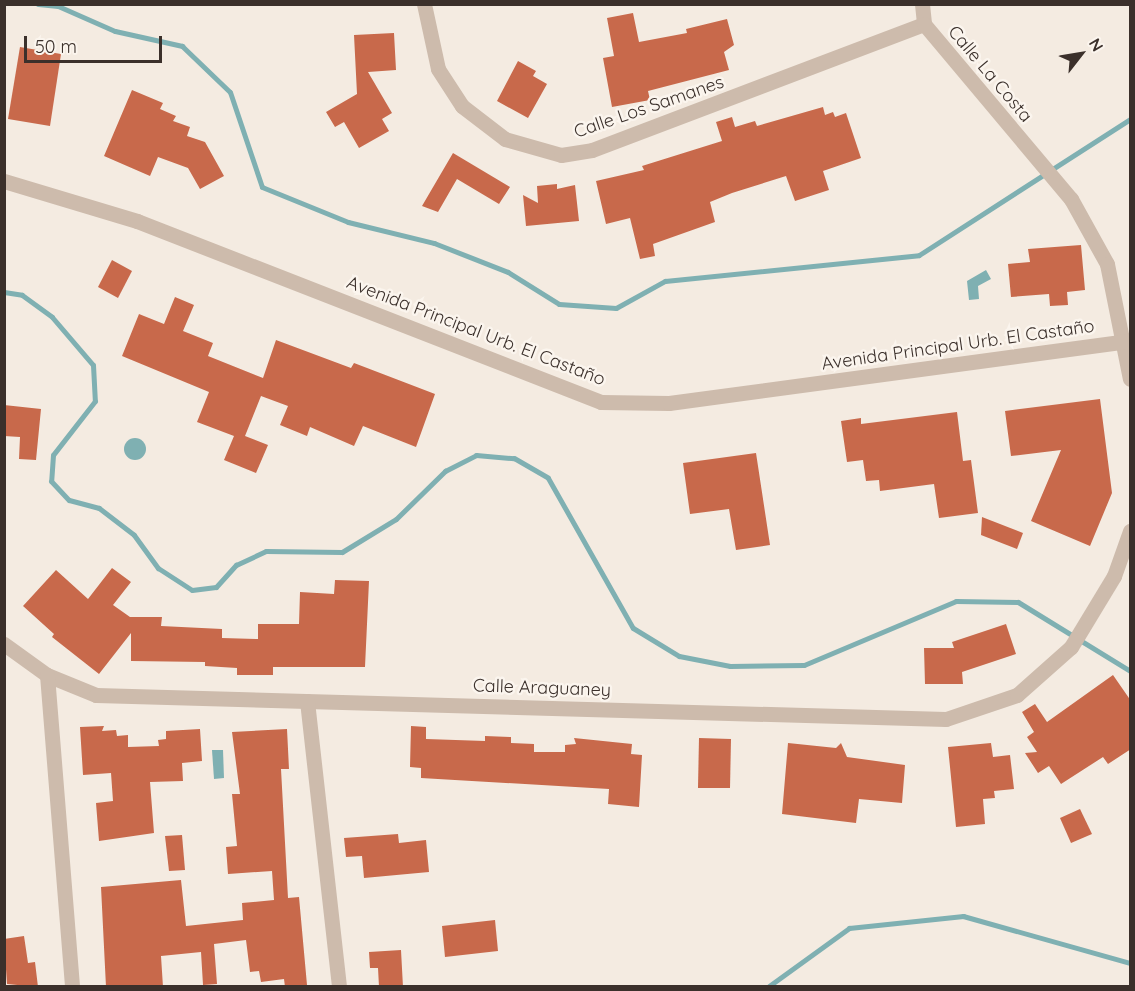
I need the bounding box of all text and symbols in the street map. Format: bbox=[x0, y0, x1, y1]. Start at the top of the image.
street label: Calle La Costa bbox=[943, 21, 1037, 127]
scale bar bbox=[27, 24, 165, 62]
north arrow bbox=[1051, 24, 1111, 84]
text: 50 m bbox=[35, 35, 77, 58]
text: N bbox=[1085, 35, 1108, 55]
street label: Calle Los Samanes bbox=[571, 71, 727, 143]
street label: Avenida Principal Urb. El Castaño bbox=[344, 272, 608, 390]
street label: Avenida Principal Urb. El Castaño bbox=[820, 315, 1096, 375]
street label: Calle Araguaney bbox=[473, 675, 611, 701]

